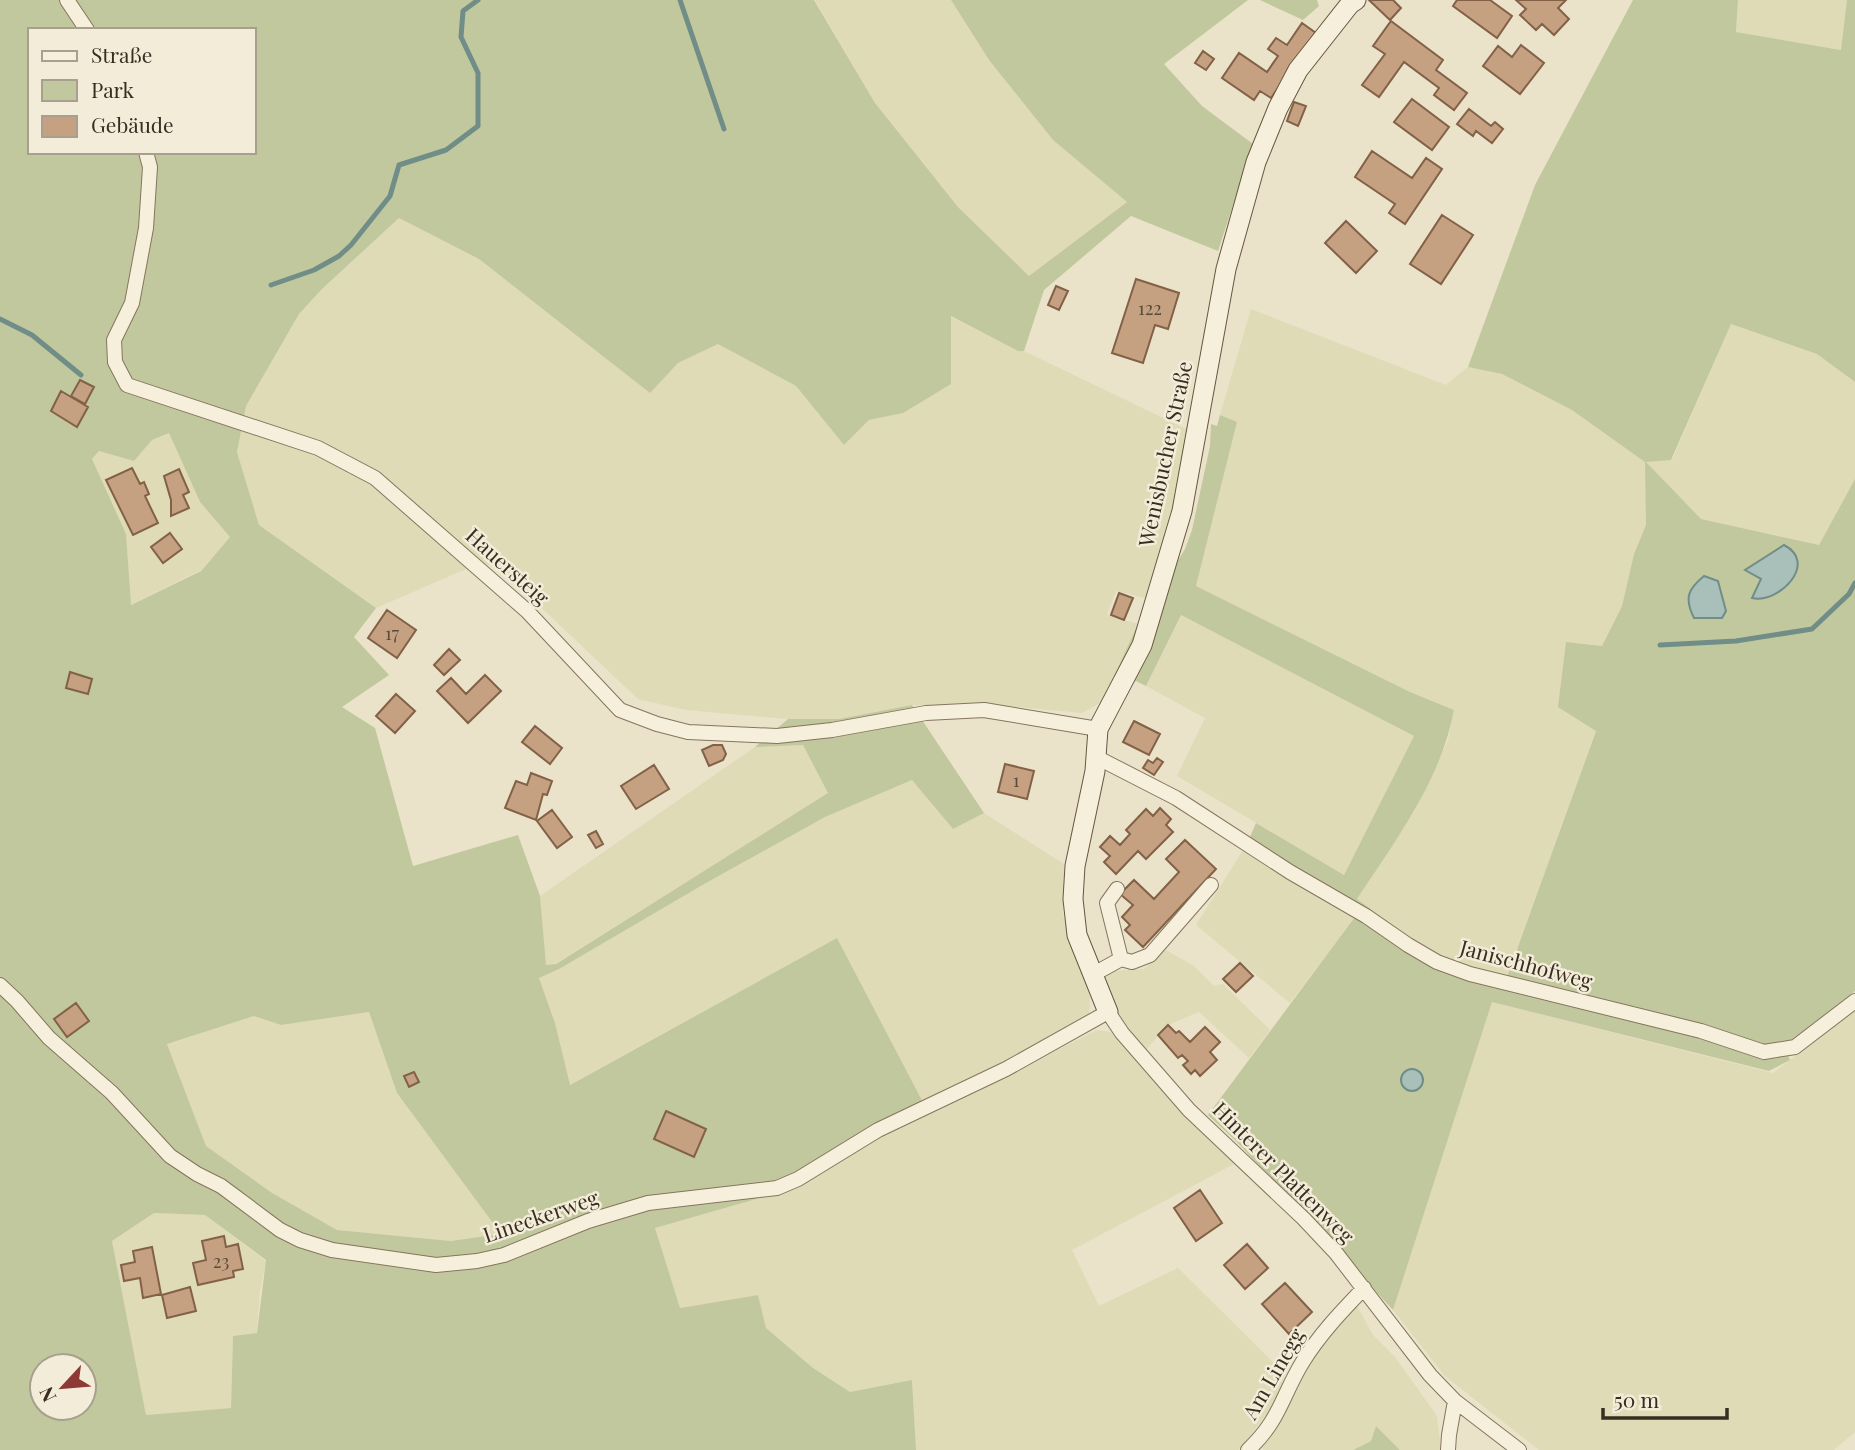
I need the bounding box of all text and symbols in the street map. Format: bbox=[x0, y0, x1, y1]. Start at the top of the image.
legend bbox=[28, 28, 256, 154]
text: Straße bbox=[91, 40, 152, 68]
text: Park bbox=[91, 75, 135, 103]
text: Gebäude bbox=[91, 110, 174, 138]
house number: 122 bbox=[1138, 296, 1162, 320]
street label: Wenisbucher Straße bbox=[1130, 358, 1197, 550]
street label: Hauersteig bbox=[461, 521, 556, 610]
house number: 17 bbox=[385, 621, 400, 645]
house number: 1 bbox=[1013, 768, 1020, 792]
street label: Janischhofweg bbox=[1456, 932, 1596, 994]
street label: Hinterer Plattenweg bbox=[1207, 1095, 1361, 1249]
street label: Lineckerweg bbox=[479, 1182, 602, 1248]
house number: 23 bbox=[213, 1249, 229, 1273]
street label: Am Linegg bbox=[1234, 1322, 1310, 1425]
north arrow bbox=[28, 1352, 98, 1422]
scale bar bbox=[1603, 1376, 1727, 1420]
text: N bbox=[32, 1383, 62, 1407]
text: 50 m bbox=[1614, 1385, 1660, 1413]

